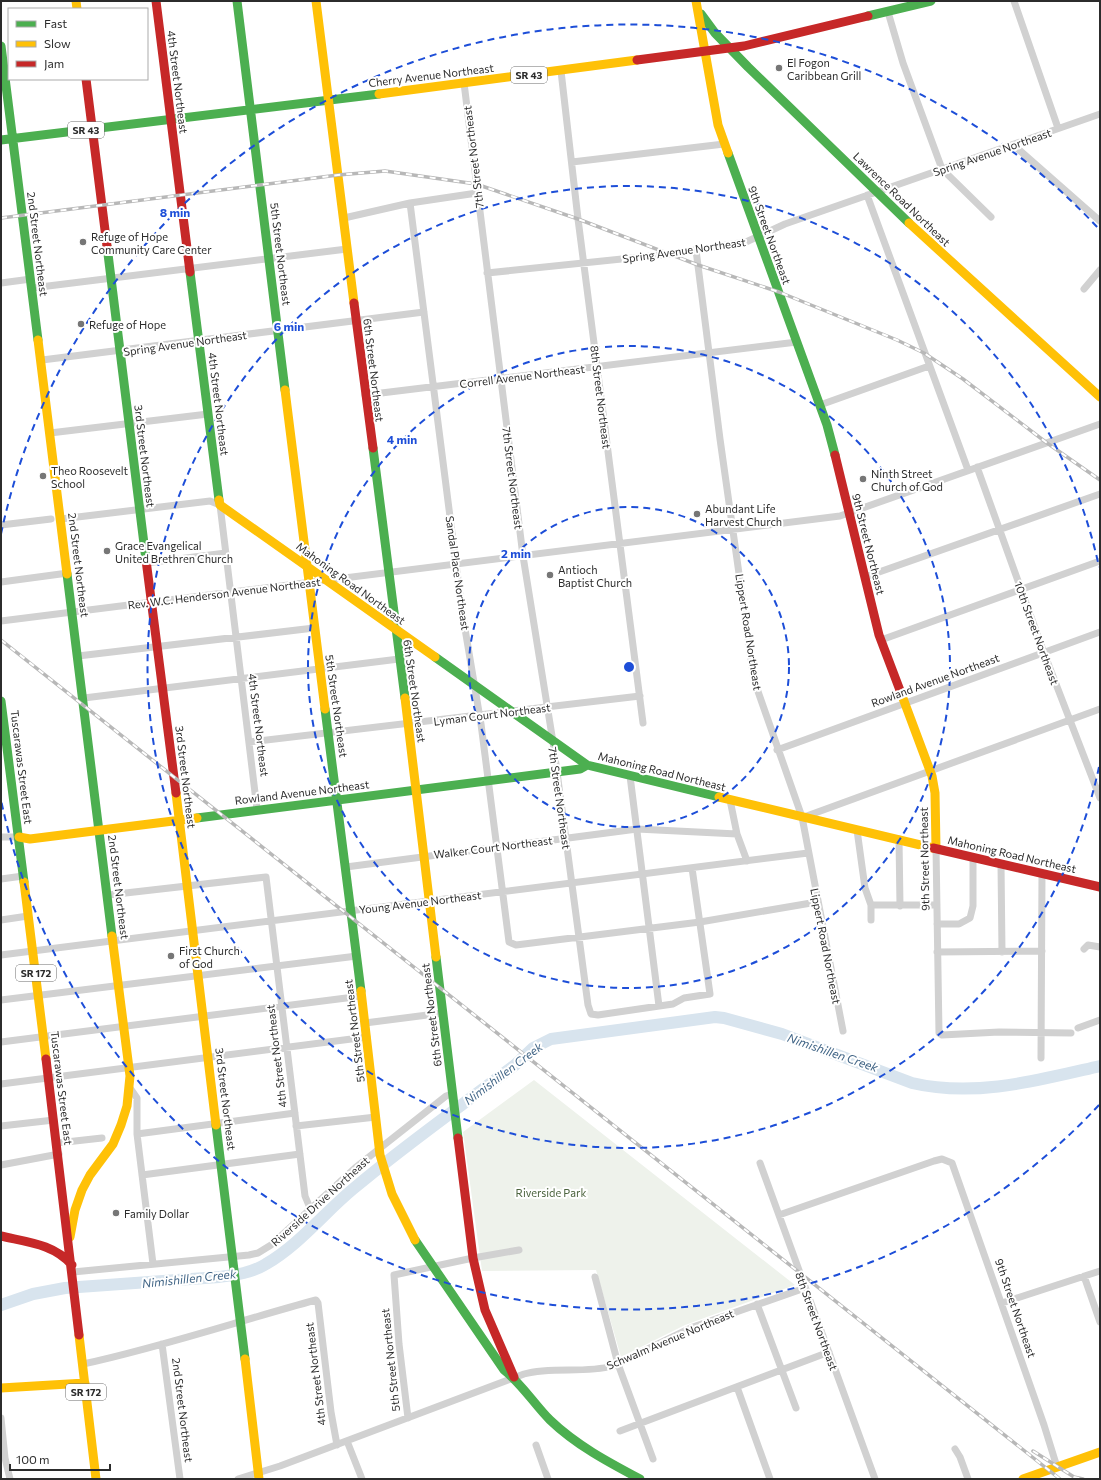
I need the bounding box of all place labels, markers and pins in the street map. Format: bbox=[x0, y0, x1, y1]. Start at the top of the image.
place label: El Fogon Caribbean Grill bbox=[787, 56, 861, 82]
marker: El Fogon Caribbean Grill bbox=[774, 63, 784, 73]
place label: Refuge of Hope Community Care Center bbox=[91, 230, 212, 256]
marker: Refuge of Hope Community Care Center bbox=[78, 237, 88, 247]
place label: Refuge of Hope bbox=[89, 318, 166, 331]
marker: Refuge of Hope bbox=[76, 319, 86, 329]
place label: Theo Roosevelt School bbox=[51, 464, 129, 490]
place label: Ninth Street Church of God bbox=[871, 467, 943, 493]
marker: Theo Roosevelt School bbox=[38, 471, 48, 481]
marker: Ninth Street Church of God bbox=[858, 474, 868, 484]
place label: Abundant Life Harvest Church bbox=[705, 502, 782, 528]
marker: Abundant Life Harvest Church bbox=[692, 509, 702, 519]
place label: Grace Evangelical United Brethren Church bbox=[115, 539, 233, 565]
marker: Grace Evangelical United Brethren Church bbox=[102, 546, 112, 556]
place label: Antioch Baptist Church bbox=[558, 563, 632, 589]
marker: Antioch Baptist Church bbox=[545, 570, 555, 580]
centre of rings bbox=[622, 660, 636, 674]
place label: First Church of God bbox=[179, 944, 240, 970]
marker: First Church of God bbox=[166, 951, 176, 961]
place label: Family Dollar bbox=[124, 1207, 190, 1220]
marker: Family Dollar bbox=[111, 1208, 121, 1218]

